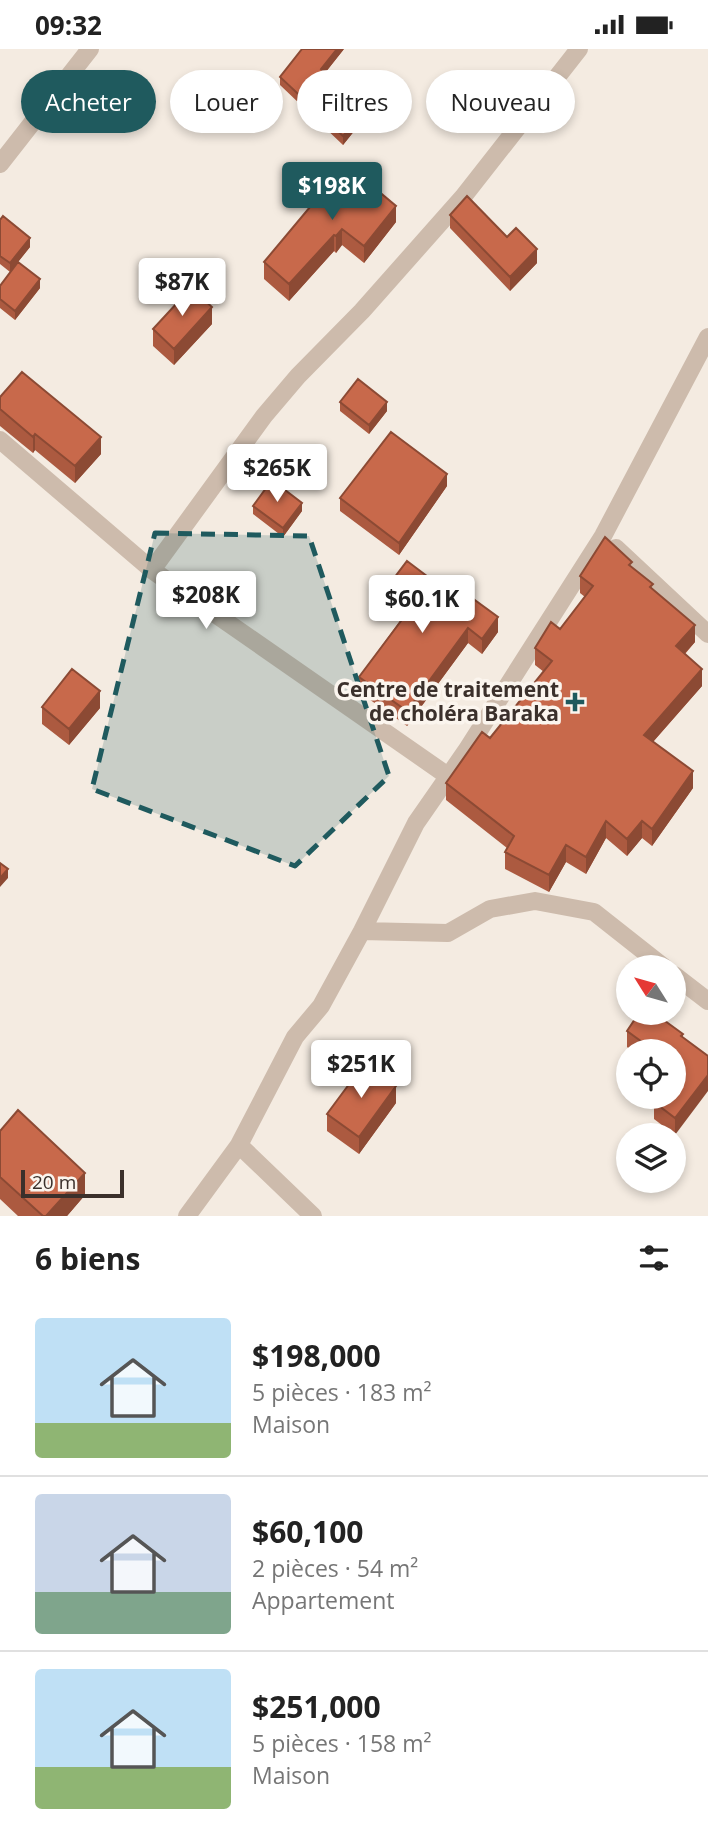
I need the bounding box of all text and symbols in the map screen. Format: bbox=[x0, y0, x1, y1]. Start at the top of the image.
text: 09:32 bbox=[35, 7, 102, 43]
chip: Acheter bbox=[21, 70, 156, 133]
chip: Louer bbox=[170, 70, 283, 133]
chip: Filtres bbox=[297, 70, 412, 133]
chip: Nouveau bbox=[426, 70, 575, 133]
pin: $198K bbox=[283, 163, 381, 222]
text: $198K bbox=[298, 169, 366, 201]
pin: $87K bbox=[141, 259, 223, 318]
text: $87K bbox=[155, 265, 209, 297]
pin: $265K bbox=[228, 445, 326, 504]
text: $265K bbox=[243, 451, 311, 483]
pin: $208K bbox=[157, 571, 255, 631]
pin: $60.1K bbox=[365, 575, 479, 635]
text: $208K bbox=[172, 578, 240, 610]
text: $60.1K bbox=[385, 582, 459, 614]
place label: Centre de traitement de choléra Baraka bbox=[337, 675, 559, 727]
marker: Centre de traitement de choléra Baraka bbox=[565, 692, 585, 712]
north arrow bbox=[616, 955, 686, 1025]
map controls bbox=[616, 955, 686, 1193]
button: locate bbox=[616, 1039, 686, 1109]
pin: $251K bbox=[312, 1041, 410, 1100]
text: $251K bbox=[327, 1047, 395, 1079]
button: layers bbox=[616, 1123, 686, 1193]
scale bar bbox=[21, 1167, 124, 1199]
text: 20 m bbox=[32, 1169, 76, 1195]
text: 6 biens bbox=[35, 1238, 140, 1279]
icon: filters bbox=[635, 1239, 673, 1277]
text: $198,000 bbox=[252, 1335, 381, 1376]
icon: home bbox=[91, 1346, 175, 1430]
text: 5 pièces · 183 m² bbox=[252, 1376, 432, 1408]
text: Maison bbox=[252, 1408, 330, 1440]
text: $60,100 bbox=[252, 1511, 363, 1552]
icon: home bbox=[91, 1522, 175, 1606]
text: 2 pièces · 54 m² bbox=[252, 1552, 418, 1584]
text: Appartement bbox=[252, 1584, 395, 1616]
text: $251,000 bbox=[252, 1686, 381, 1727]
icon: home bbox=[91, 1697, 175, 1781]
text: 5 pièces · 158 m² bbox=[252, 1727, 432, 1759]
text: Maison bbox=[252, 1759, 330, 1791]

